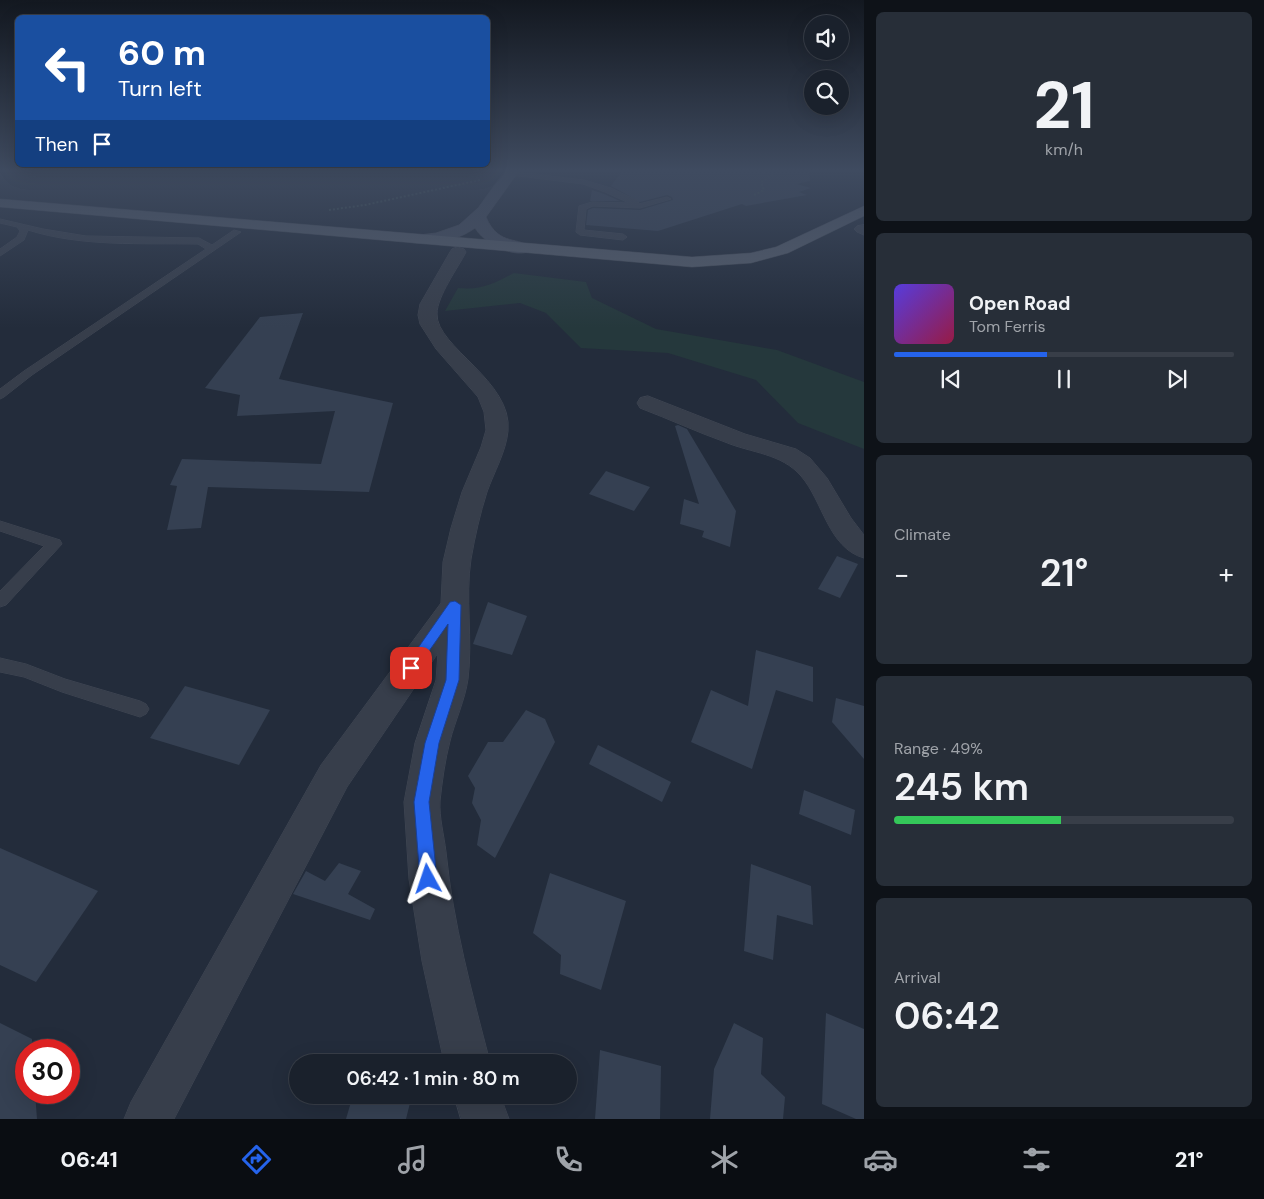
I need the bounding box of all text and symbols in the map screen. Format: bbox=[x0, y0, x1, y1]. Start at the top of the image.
map controls bbox=[804, 15, 849, 115]
button: sound bbox=[804, 15, 849, 60]
text: 60 m bbox=[118, 30, 206, 76]
icon: left bbox=[35, 35, 100, 100]
text: 21 bbox=[1033, 64, 1095, 148]
button: search bbox=[804, 70, 849, 115]
text: Turn left bbox=[118, 74, 202, 103]
icon: arrive bbox=[88, 130, 116, 158]
text: Then bbox=[35, 132, 78, 157]
text: km/h bbox=[1045, 139, 1083, 160]
text: Open Road bbox=[969, 291, 1071, 316]
text: Tom Ferris bbox=[969, 316, 1046, 337]
icon: previous bbox=[937, 365, 965, 393]
icon: pause bbox=[1050, 365, 1078, 393]
icon: next bbox=[1163, 365, 1191, 393]
text: Climate bbox=[894, 524, 951, 545]
text: 21° bbox=[1040, 548, 1088, 598]
text: − bbox=[894, 556, 909, 593]
text: + bbox=[1219, 556, 1234, 593]
pin bbox=[390, 647, 432, 689]
icon: arrive bbox=[397, 654, 425, 682]
text: Range · 49% bbox=[894, 738, 983, 759]
text: 245 km bbox=[894, 762, 1029, 812]
position arrow bbox=[401, 852, 453, 904]
text: Arrival bbox=[894, 967, 941, 988]
text: 06:42 bbox=[894, 991, 1000, 1041]
speed limit sign: 30 bbox=[15, 1039, 80, 1104]
text: 06:42 · 1 min · 80 m bbox=[346, 1066, 520, 1091]
icon: directions bbox=[239, 1142, 274, 1177]
icon: music bbox=[395, 1142, 430, 1177]
icon: phone bbox=[551, 1142, 586, 1177]
icon: climate bbox=[707, 1142, 742, 1177]
icon: car bbox=[863, 1142, 898, 1177]
icon: filters bbox=[1019, 1142, 1054, 1177]
text: 06:41 bbox=[60, 1145, 118, 1174]
text: 21° bbox=[1175, 1145, 1203, 1174]

